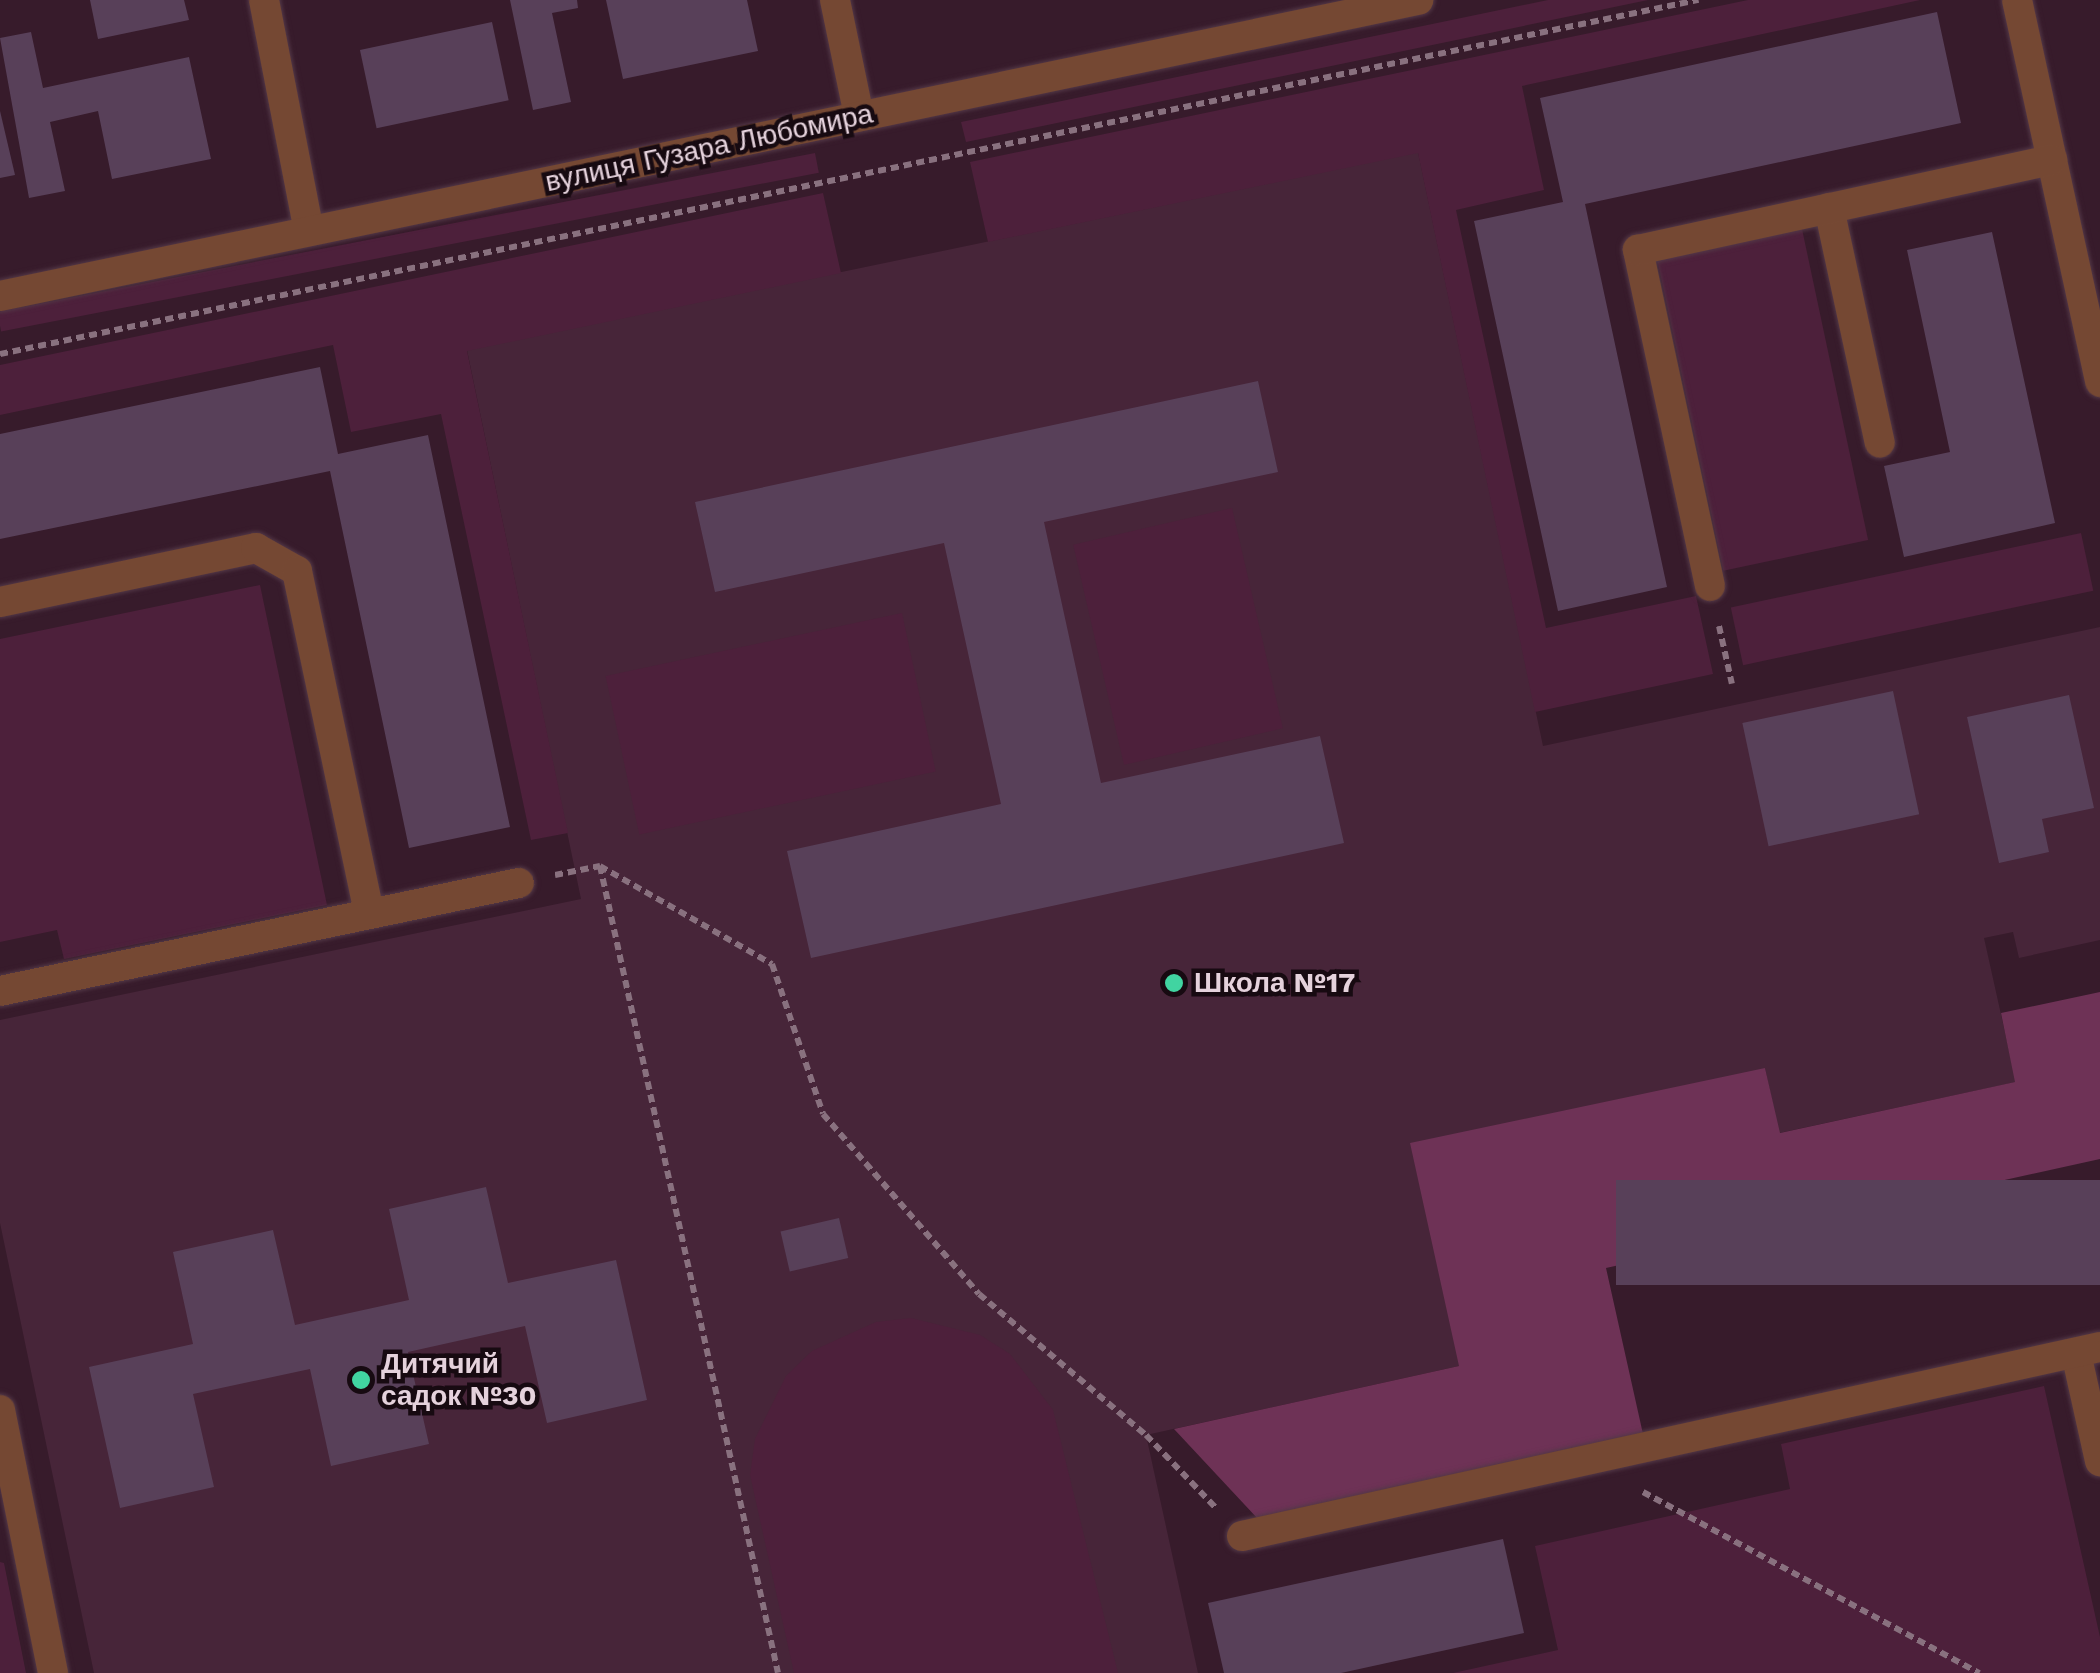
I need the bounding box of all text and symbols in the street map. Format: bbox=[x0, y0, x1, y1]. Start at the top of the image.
street label: вулиця Гузара Любомира bbox=[542, 97, 876, 199]
place label: Школа №17 bbox=[1194, 966, 1355, 1000]
marker: Школа №17 bbox=[1163, 972, 1185, 994]
place label: Дитячий садок №30 bbox=[381, 1347, 537, 1413]
marker: Дитячий садок №30 bbox=[350, 1369, 372, 1391]

